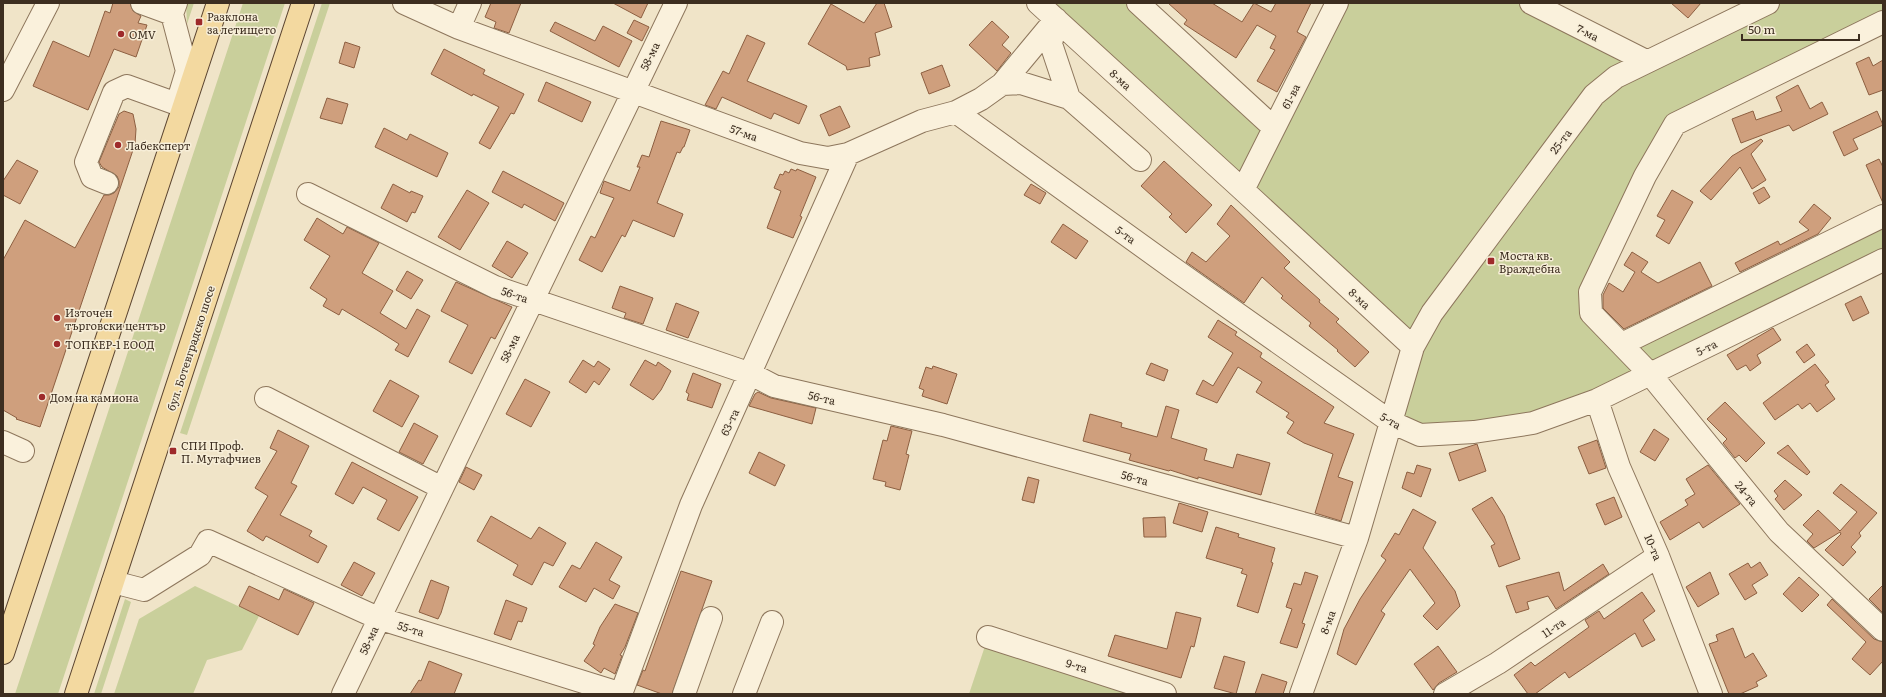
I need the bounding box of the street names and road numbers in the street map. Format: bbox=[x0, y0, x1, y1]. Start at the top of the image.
street label: 7-ма bbox=[1574, 20, 1602, 44]
street label: 58-ма bbox=[635, 39, 663, 73]
street label: 8-ма bbox=[1107, 65, 1135, 93]
street label: 61-ва bbox=[1277, 81, 1303, 111]
street label: 57-ма bbox=[728, 120, 760, 144]
street label: 25-та bbox=[1545, 125, 1575, 157]
street label: 5-та bbox=[1112, 221, 1140, 247]
street label: 56-та bbox=[499, 282, 531, 306]
street label: бул. Ботевградско шосе bbox=[162, 283, 218, 413]
street label: 8-ма bbox=[1346, 284, 1374, 312]
street label: 58-ма bbox=[495, 331, 523, 365]
street label: 5-та bbox=[1693, 335, 1719, 359]
street label: 56-та bbox=[807, 386, 837, 408]
street label: 63-та bbox=[716, 406, 742, 438]
street label: 5-та bbox=[1378, 408, 1404, 432]
street label: 56-та bbox=[1120, 466, 1151, 488]
street label: 24-та bbox=[1732, 477, 1762, 509]
street label: 10-та bbox=[1641, 531, 1667, 563]
street label: 8-ма bbox=[1315, 608, 1339, 636]
street label: 11-та bbox=[1538, 613, 1568, 641]
street label: 55-та bbox=[396, 616, 427, 640]
street label: 58-ма bbox=[354, 623, 382, 657]
street label: 9-та bbox=[1064, 654, 1090, 676]

